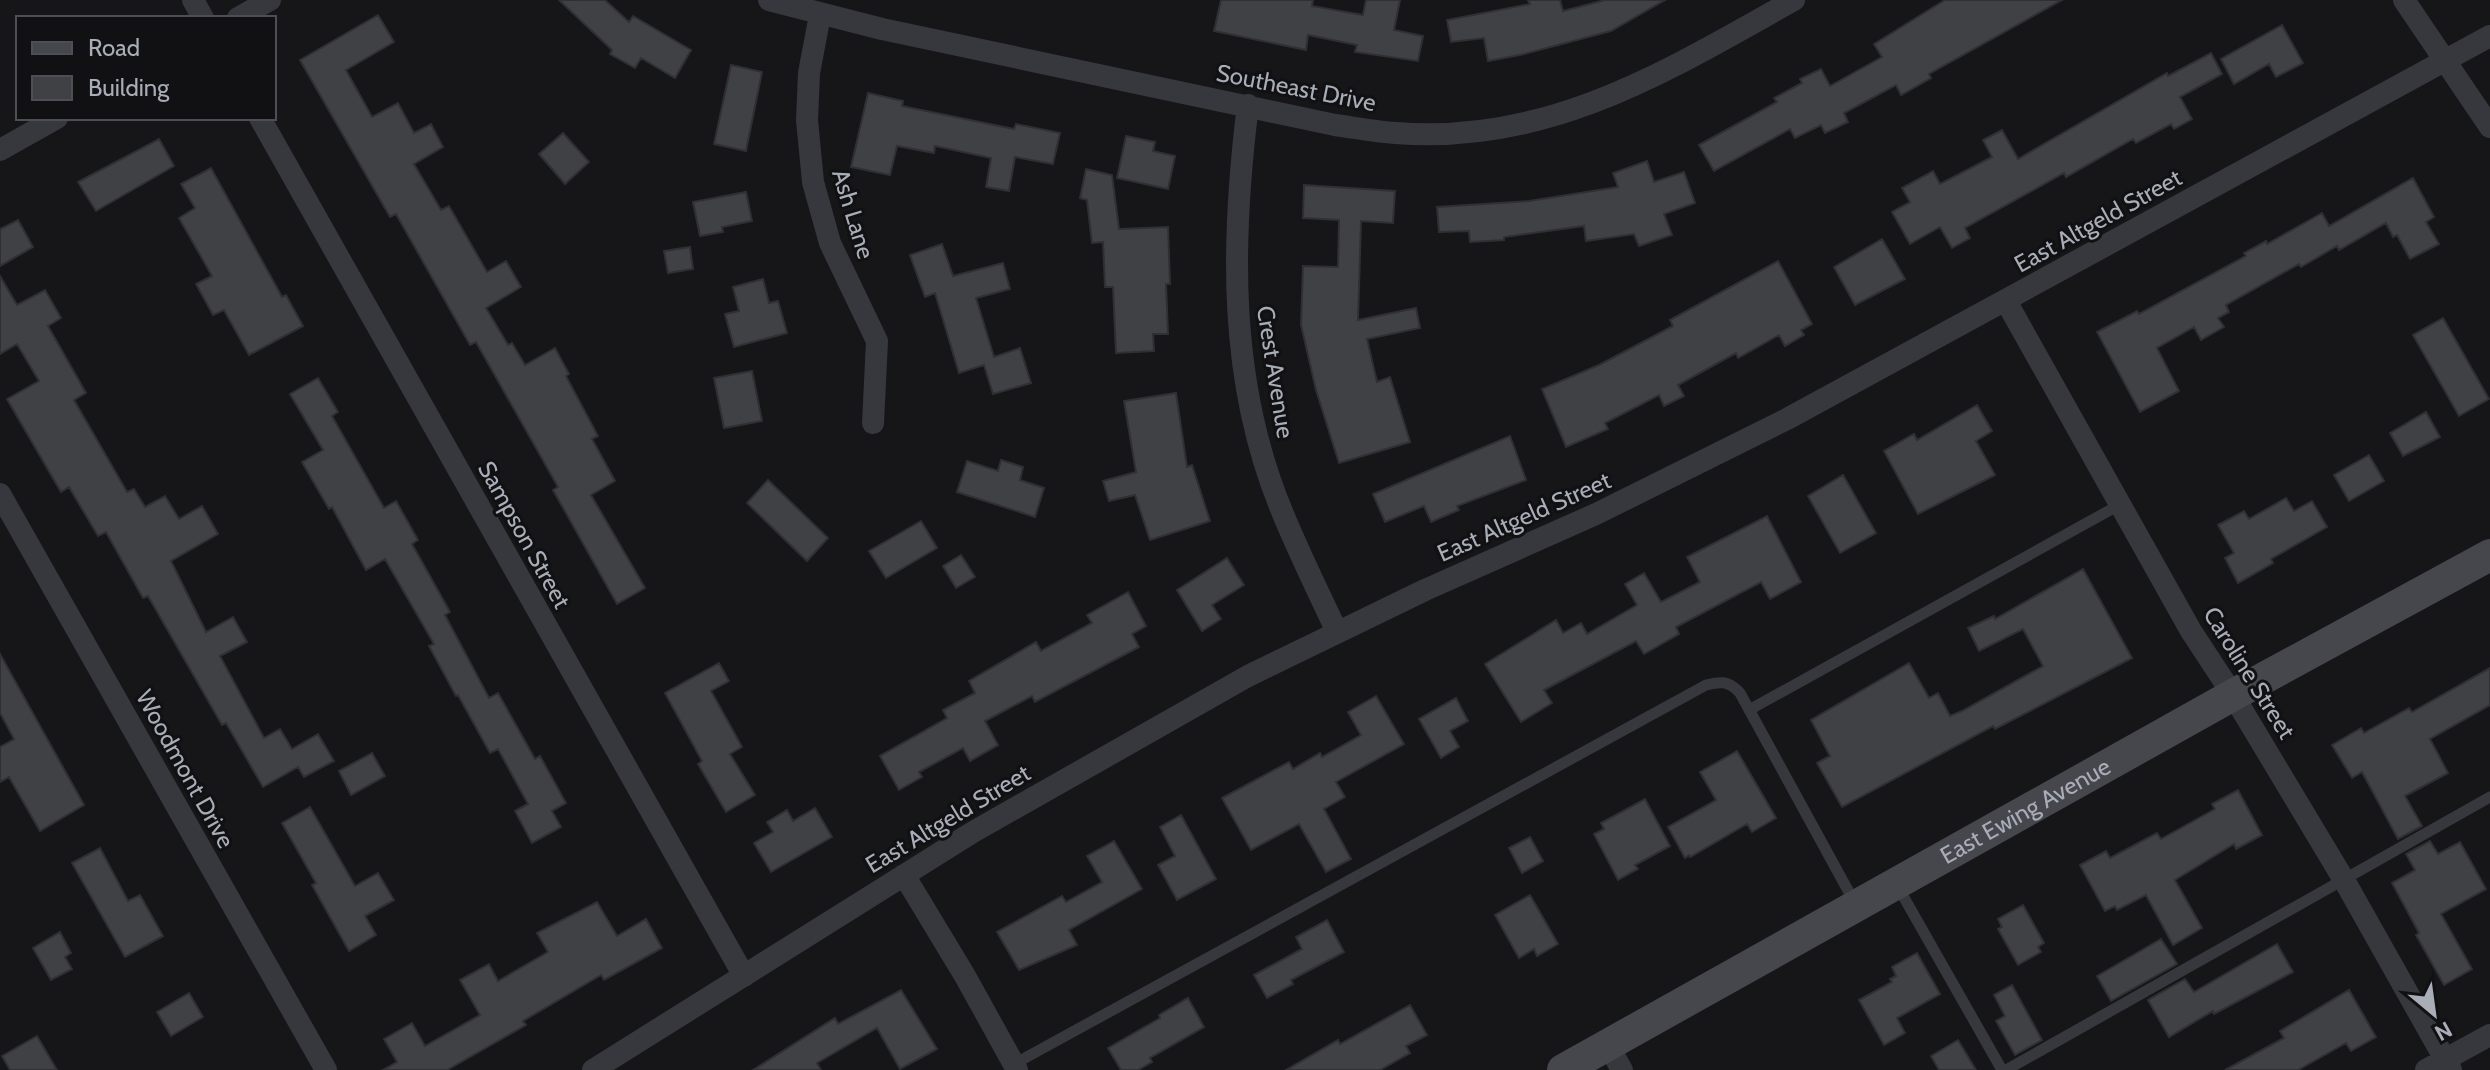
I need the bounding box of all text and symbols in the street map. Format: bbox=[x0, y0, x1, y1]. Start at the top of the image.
legend bbox=[16, 16, 276, 120]
text: Road bbox=[88, 33, 140, 62]
street label: Southeast Drive bbox=[1214, 58, 1378, 117]
text: Building bbox=[88, 73, 170, 102]
street label: East Altgeld Street bbox=[2009, 163, 2186, 278]
street label: Ash Lane bbox=[826, 165, 881, 262]
street label: Crest Avenue bbox=[1251, 304, 1300, 440]
street label: Sampson Street bbox=[472, 456, 577, 613]
street label: East Altgeld Street bbox=[1433, 465, 1615, 568]
street label: Caroline Street bbox=[2197, 601, 2302, 744]
street label: Woodmont Drive bbox=[130, 685, 241, 853]
street label: East Ewing Avenue bbox=[1935, 751, 2116, 870]
street label: East Altgeld Street bbox=[860, 758, 1035, 879]
north arrow bbox=[2394, 974, 2474, 1054]
text: N bbox=[2430, 1015, 2457, 1047]

